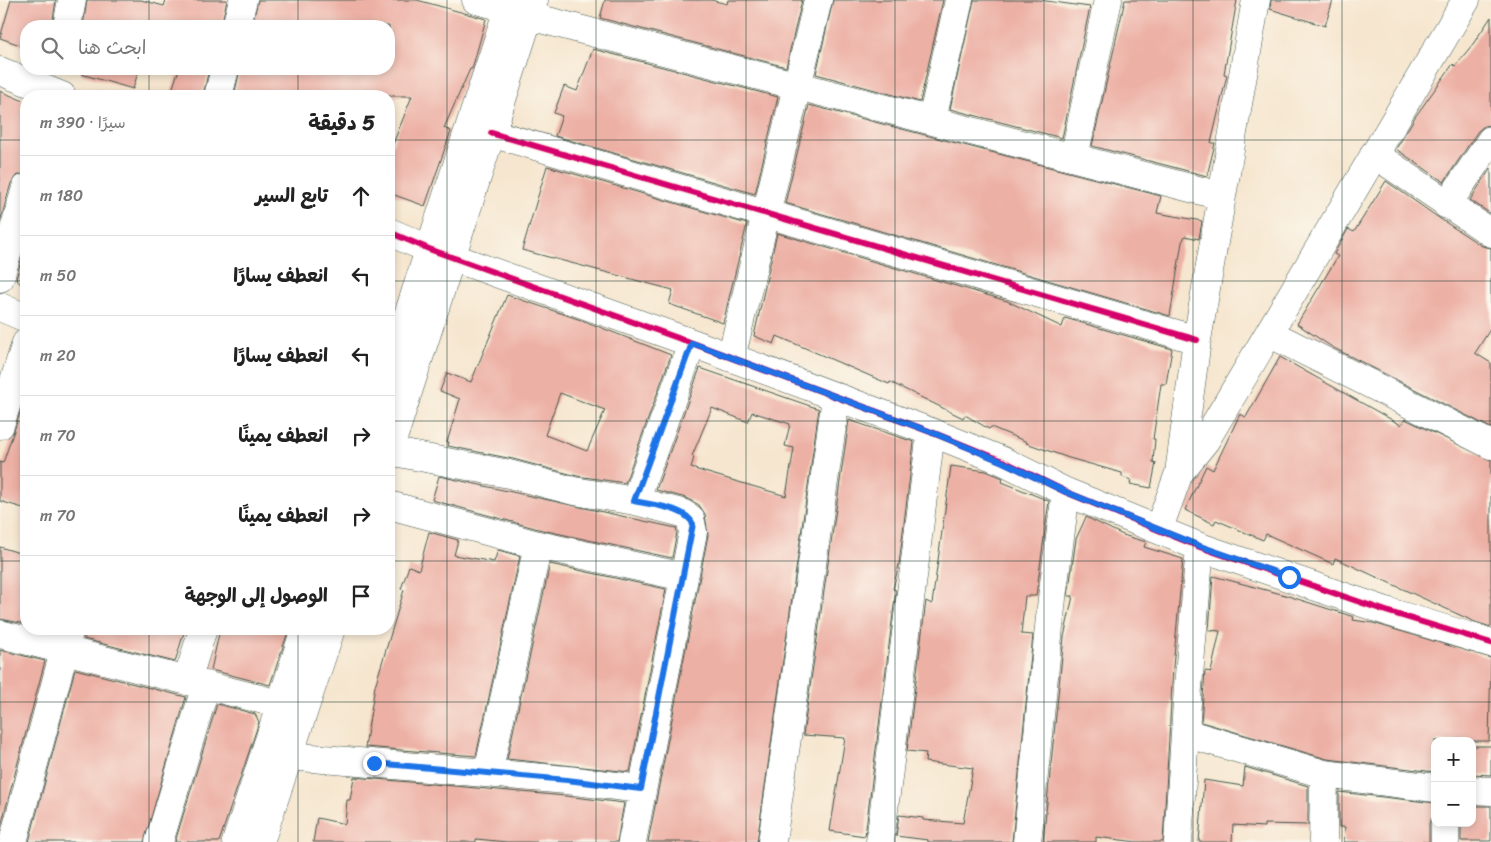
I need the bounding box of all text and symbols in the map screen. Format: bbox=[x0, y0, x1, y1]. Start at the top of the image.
search box bbox=[20, 20, 395, 75]
text: ابحث هنا bbox=[78, 31, 146, 64]
icon: search bbox=[38, 34, 66, 62]
text: 5 دقيقة bbox=[308, 104, 375, 142]
text: سيرًا · 390 m bbox=[40, 108, 126, 137]
text: تابع السير bbox=[255, 179, 328, 212]
text: 180 m bbox=[40, 181, 83, 210]
icon: ahead bbox=[347, 182, 375, 210]
text: انعطف يسارًا bbox=[233, 259, 328, 292]
text: 50 m bbox=[40, 261, 76, 290]
icon: left bbox=[347, 262, 375, 290]
text: انعطف يسارًا bbox=[233, 339, 328, 372]
text: 20 m bbox=[40, 341, 76, 370]
icon: left bbox=[347, 342, 375, 370]
text: انعطف يمينًا bbox=[238, 419, 328, 452]
text: 70 m bbox=[40, 421, 76, 450]
icon: right bbox=[347, 422, 375, 450]
text: انعطف يمينًا bbox=[238, 499, 328, 532]
text: 70 m bbox=[40, 501, 76, 530]
icon: right bbox=[347, 502, 375, 530]
route start bbox=[1278, 566, 1301, 589]
text: الوصول إلى الوجهة bbox=[185, 579, 328, 612]
icon: arrive bbox=[347, 582, 375, 610]
map controls bbox=[1431, 737, 1476, 827]
button: + bbox=[1431, 737, 1476, 782]
route end bbox=[363, 752, 386, 775]
button: − bbox=[1431, 782, 1476, 827]

